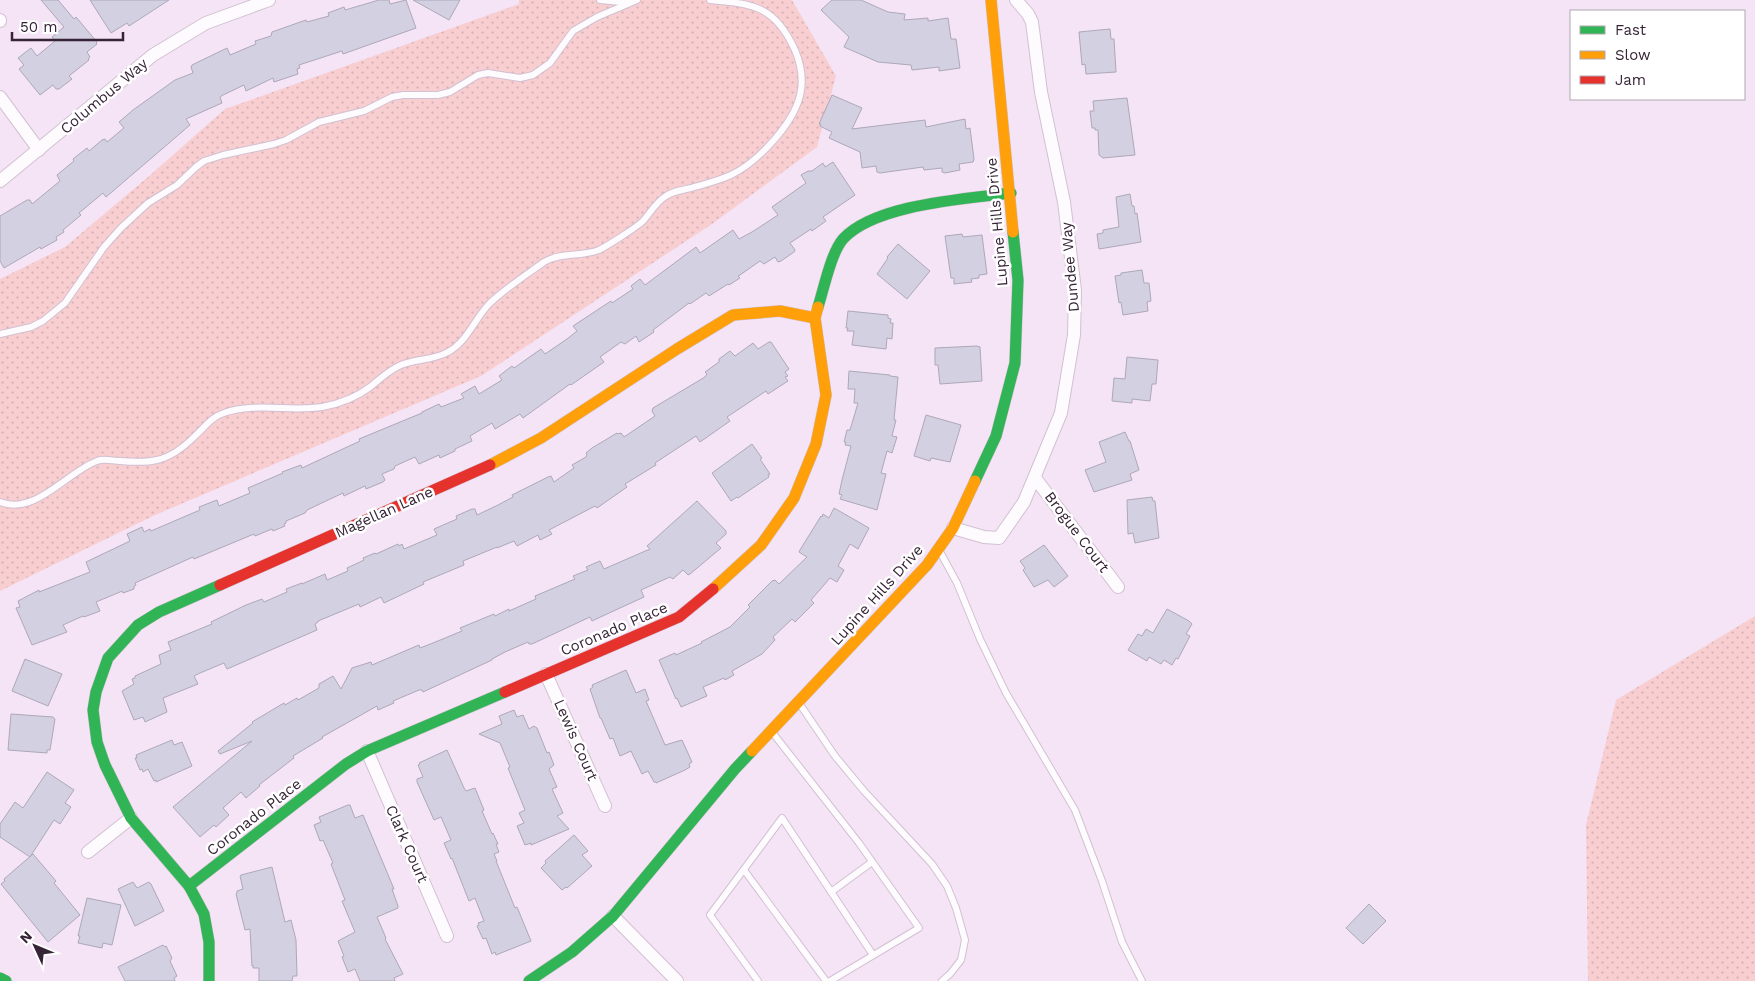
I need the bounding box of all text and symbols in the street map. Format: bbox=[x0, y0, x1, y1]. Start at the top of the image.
scale bar bbox=[12, 10, 124, 42]
legend bbox=[1570, 10, 1745, 100]
text: 50 m bbox=[20, 18, 57, 36]
text: Fast bbox=[1615, 21, 1647, 39]
text: Slow bbox=[1615, 46, 1651, 64]
street label: Columbus Way bbox=[57, 54, 151, 138]
text: Jam bbox=[1615, 71, 1646, 89]
street label: Lupine Hills Drive bbox=[982, 157, 1012, 287]
street label: Dundee Way bbox=[1057, 221, 1083, 313]
street label: Magellan Lane bbox=[332, 482, 436, 542]
street label: Brogue Court bbox=[1041, 488, 1114, 576]
street label: Lupine Hills Drive bbox=[827, 541, 927, 649]
street label: Coronado Place bbox=[558, 598, 670, 660]
street label: Lewis Court bbox=[550, 696, 602, 784]
street label: Coronado Place bbox=[203, 775, 305, 859]
street label: Clark Court bbox=[382, 802, 432, 886]
north arrow bbox=[10, 921, 60, 971]
text: N bbox=[16, 928, 35, 946]

